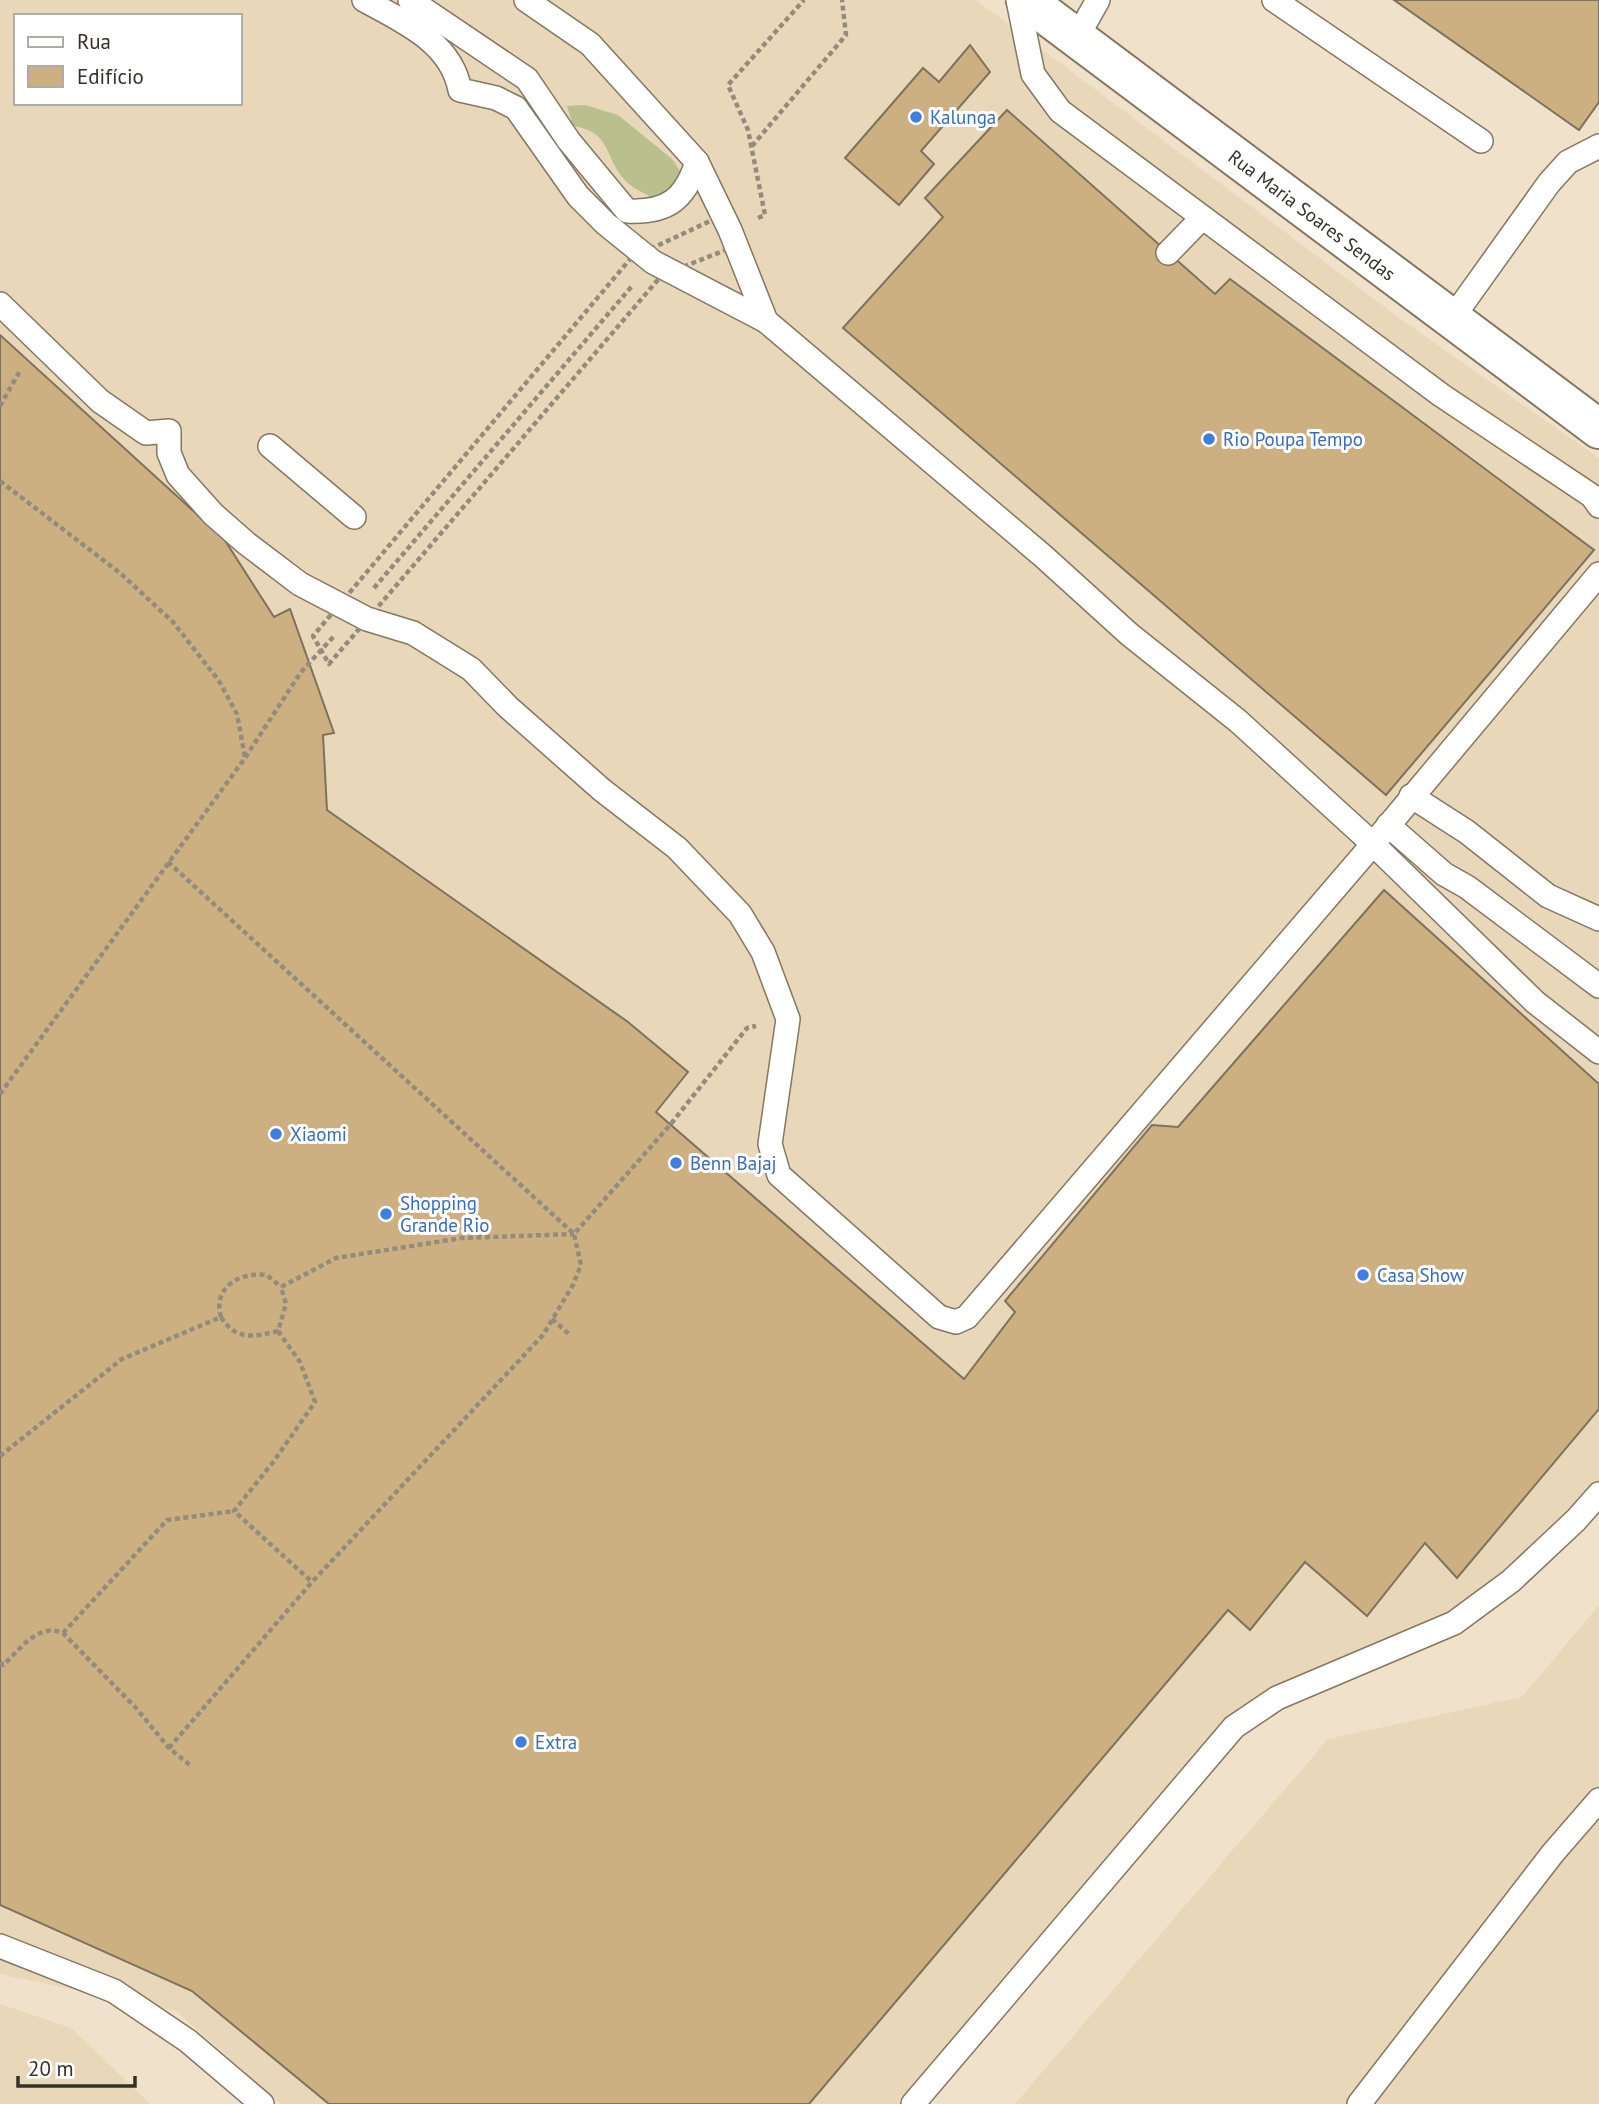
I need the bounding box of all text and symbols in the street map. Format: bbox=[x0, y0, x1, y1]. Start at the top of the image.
legend bbox=[14, 14, 242, 105]
text: Rua bbox=[77, 28, 111, 55]
text: Edifício bbox=[77, 63, 144, 90]
place label: Kalunga bbox=[930, 105, 996, 129]
marker: Kalunga bbox=[908, 109, 924, 125]
street label: Rua Maria Soares Sendas bbox=[1224, 144, 1400, 286]
place label: Rio Poupa Tempo bbox=[1223, 427, 1363, 451]
marker: Rio Poupa Tempo bbox=[1201, 431, 1217, 447]
place label: Xiaomi bbox=[290, 1122, 347, 1146]
marker: Xiaomi bbox=[268, 1126, 284, 1142]
place label: Benn Bajaj bbox=[690, 1151, 777, 1175]
marker: Benn Bajaj bbox=[668, 1155, 684, 1171]
place label: Shopping Grande Rio bbox=[400, 1191, 489, 1237]
marker: Shopping Grande Rio bbox=[378, 1206, 394, 1222]
place label: Casa Show bbox=[1377, 1263, 1464, 1287]
marker: Casa Show bbox=[1355, 1267, 1371, 1283]
place label: Extra bbox=[535, 1730, 577, 1754]
marker: Extra bbox=[513, 1734, 529, 1750]
scale bar bbox=[18, 2044, 135, 2088]
text: 20 m bbox=[28, 2055, 74, 2082]

